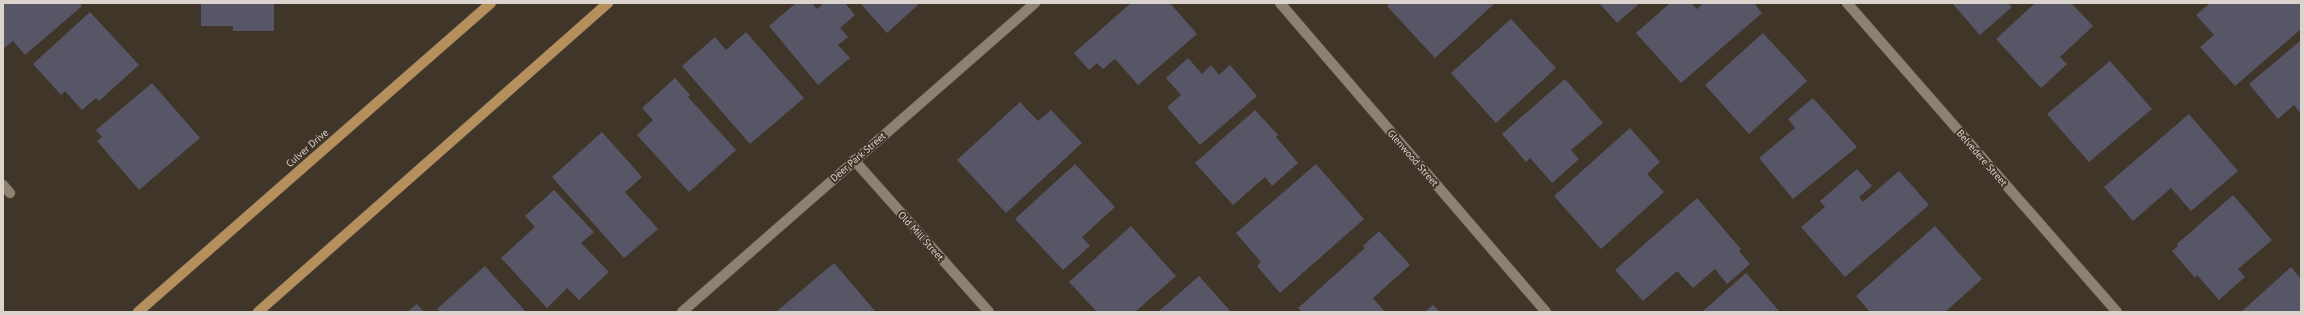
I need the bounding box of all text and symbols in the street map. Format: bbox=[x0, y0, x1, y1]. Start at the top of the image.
street label: Culver Drive bbox=[283, 126, 331, 170]
street label: Glenwood Street bbox=[1385, 127, 1442, 190]
street label: Belvedere Street bbox=[1954, 127, 2011, 189]
street label: Deer Park Street bbox=[828, 129, 889, 185]
street label: Old Mill Street bbox=[895, 208, 947, 264]

